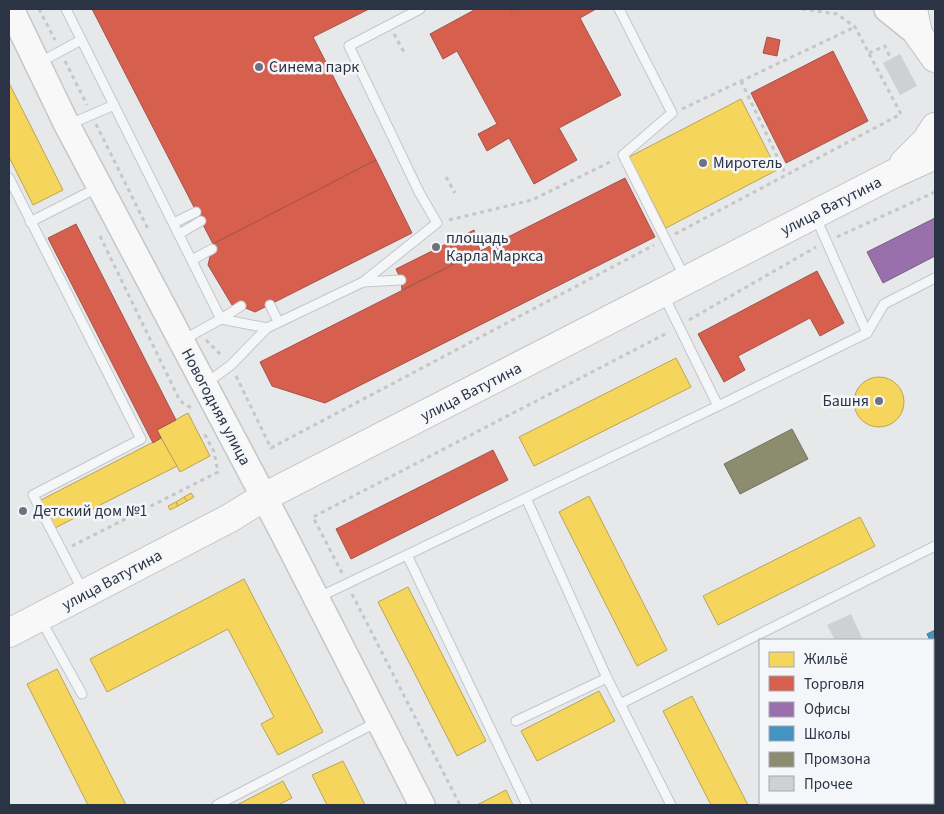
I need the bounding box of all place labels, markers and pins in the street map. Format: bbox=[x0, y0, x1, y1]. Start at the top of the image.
place label: Синема парк bbox=[269, 56, 359, 78]
marker: Синема парк bbox=[253, 61, 265, 73]
place label: Миротель bbox=[713, 152, 783, 174]
marker: Миротель bbox=[697, 157, 709, 169]
place label: площадь Карла Маркса bbox=[446, 227, 543, 267]
marker: площадь Карла Маркса bbox=[430, 241, 442, 253]
place label: Башня bbox=[822, 390, 869, 412]
marker: Башня bbox=[873, 395, 885, 407]
place label: Детский дом №1 bbox=[33, 500, 148, 522]
marker: Детский дом №1 bbox=[17, 505, 29, 517]

